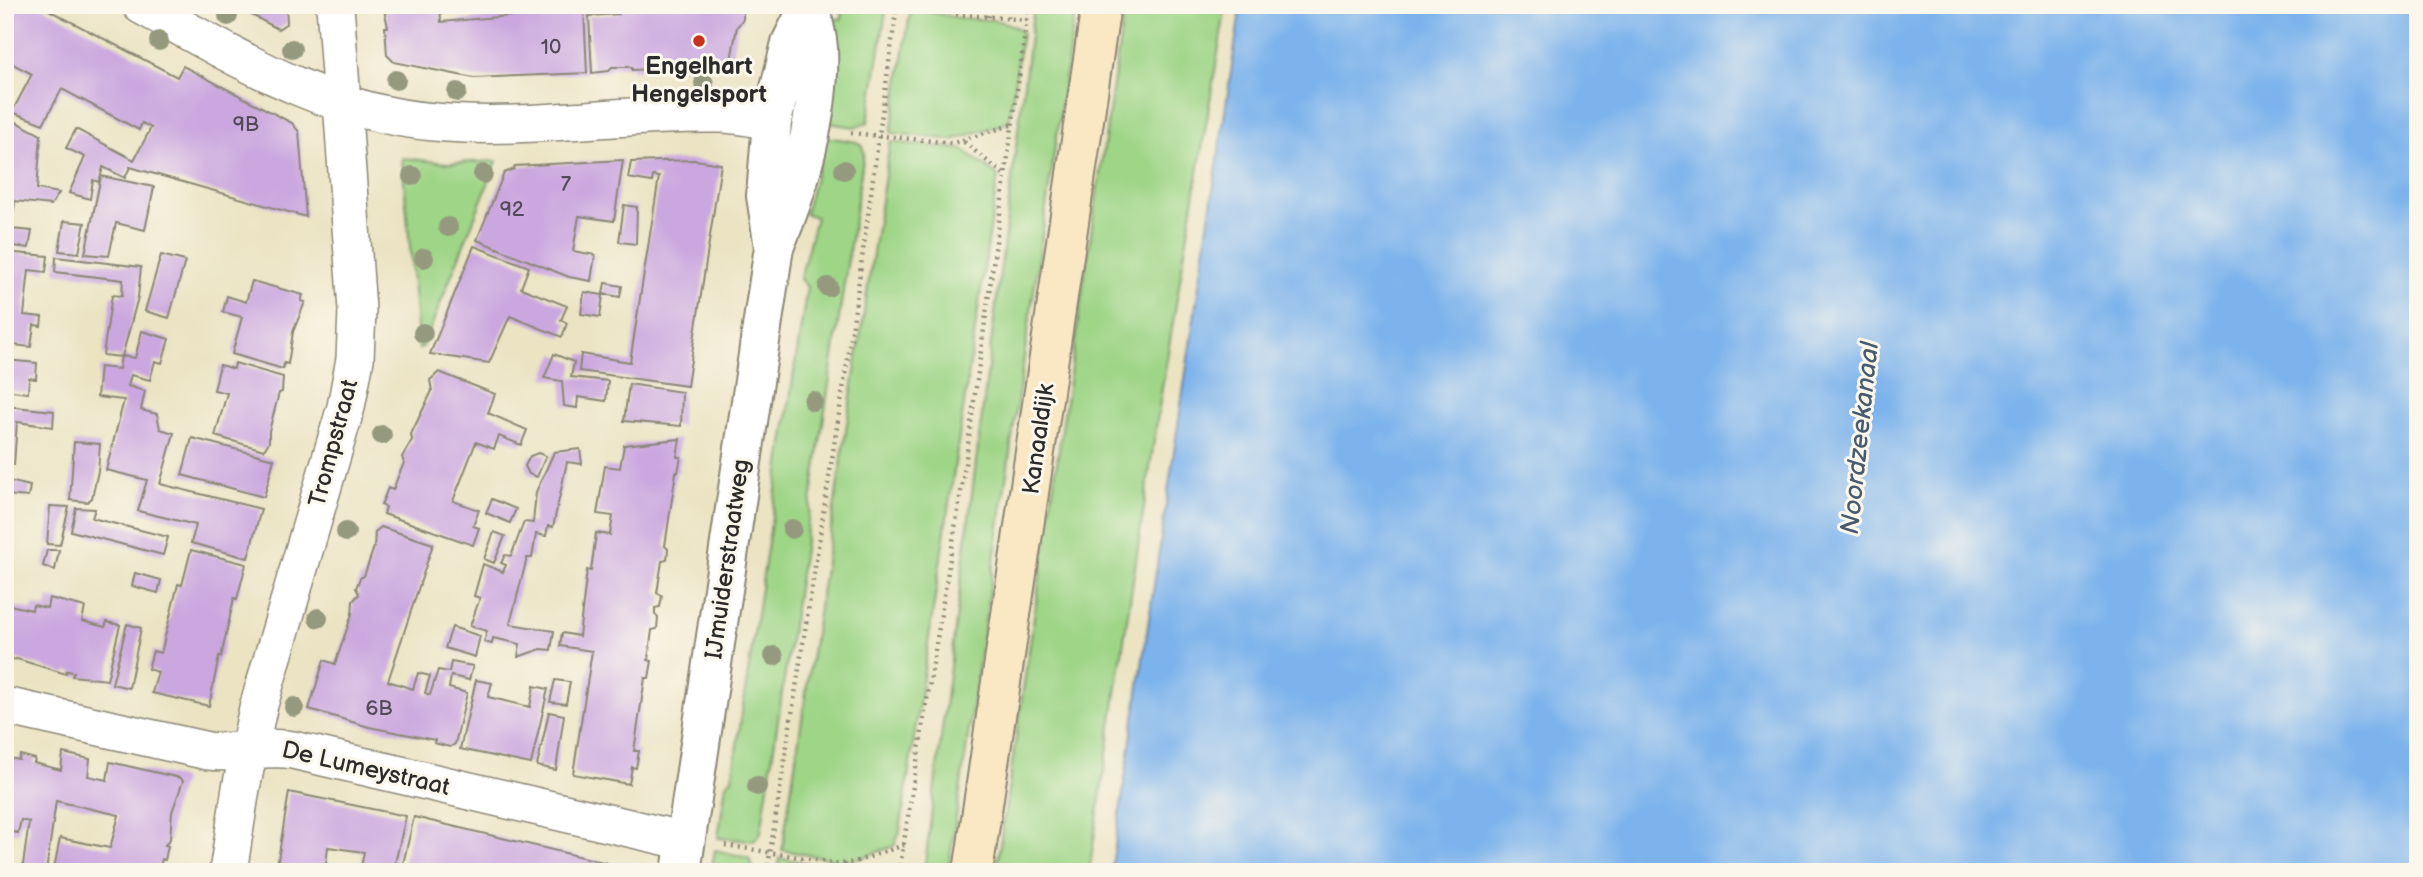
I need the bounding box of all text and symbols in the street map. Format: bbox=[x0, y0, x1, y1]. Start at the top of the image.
marker: Engelhart Hengelsport bbox=[691, 33, 707, 49]
house number: 10 bbox=[541, 35, 561, 60]
place label: Engelhart Hengelsport bbox=[631, 52, 767, 109]
house number: 9B bbox=[233, 112, 259, 137]
house number: 7 bbox=[561, 172, 572, 197]
house number: 92 bbox=[500, 197, 525, 222]
water label: Noordzeekanaal bbox=[1835, 339, 1886, 536]
street label: Trompstraat bbox=[303, 376, 365, 510]
street label: Kanaaldijk bbox=[1016, 382, 1061, 496]
street label: IJmuiderstraatweg bbox=[699, 457, 756, 661]
house number: 6B bbox=[365, 696, 393, 721]
street label: De Lumeystraat bbox=[279, 735, 453, 802]

